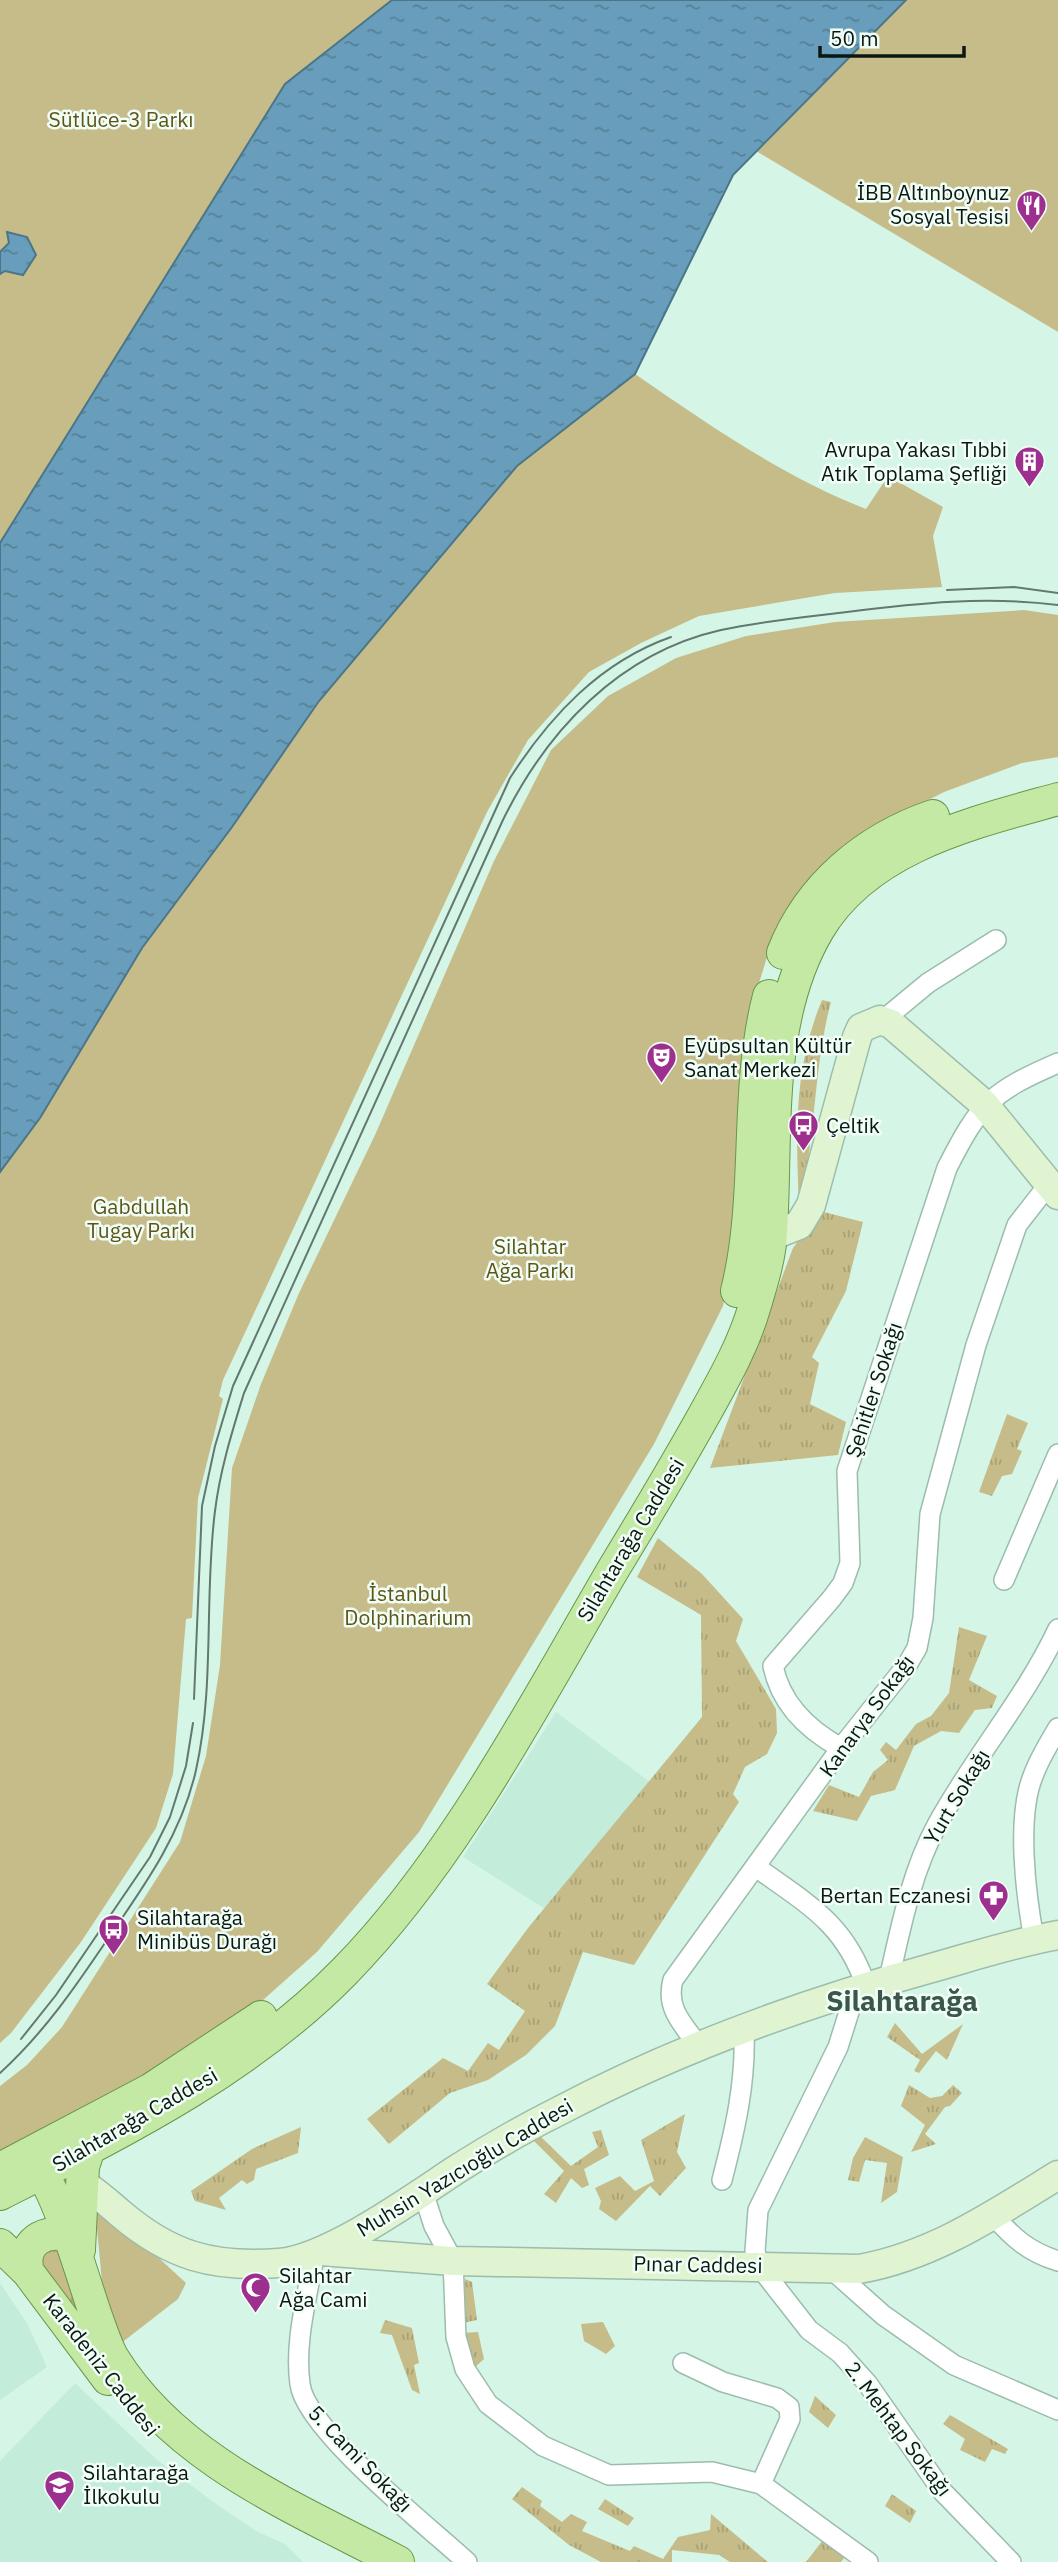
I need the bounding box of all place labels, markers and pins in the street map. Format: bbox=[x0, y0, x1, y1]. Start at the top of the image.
place label: İBB Altınboynuz Sosyal Tesisi bbox=[857, 178, 1009, 230]
restaurant icon: İBB Altınboynuz Sosyal Tesisi bbox=[1015, 188, 1049, 232]
place label: Avrupa Yakası Tıbbi Atık Toplama Şefliği bbox=[821, 435, 1007, 487]
building icon: Avrupa Yakası Tıbbi Atık Toplama Şefliği bbox=[1013, 445, 1047, 489]
place label: Eyüpsultan Kültür Sanat Merkezi bbox=[684, 1031, 852, 1083]
theatre icon: Eyüpsultan Kültür Sanat Merkezi bbox=[644, 1041, 678, 1085]
bus stop icon: Çeltik bbox=[786, 1109, 820, 1153]
place label: Çeltik bbox=[826, 1111, 880, 1139]
pharmacy icon: Bertan Eczanesi bbox=[977, 1879, 1011, 1923]
place label: Bertan Eczanesi bbox=[820, 1881, 971, 1909]
place label: Silahtarağa Minibüs Durağı bbox=[137, 1903, 277, 1955]
bus stop icon: Silahtarağa Minibüs Durağı bbox=[97, 1913, 131, 1957]
place label: Silahtar Ağa Cami bbox=[279, 2261, 368, 2313]
mosque icon: Silahtar Ağa Cami bbox=[239, 2271, 273, 2315]
place label: Silahtarağa İlkokulu bbox=[83, 2458, 189, 2510]
school or university icon: Silahtarağa İlkokulu bbox=[43, 2468, 77, 2512]

